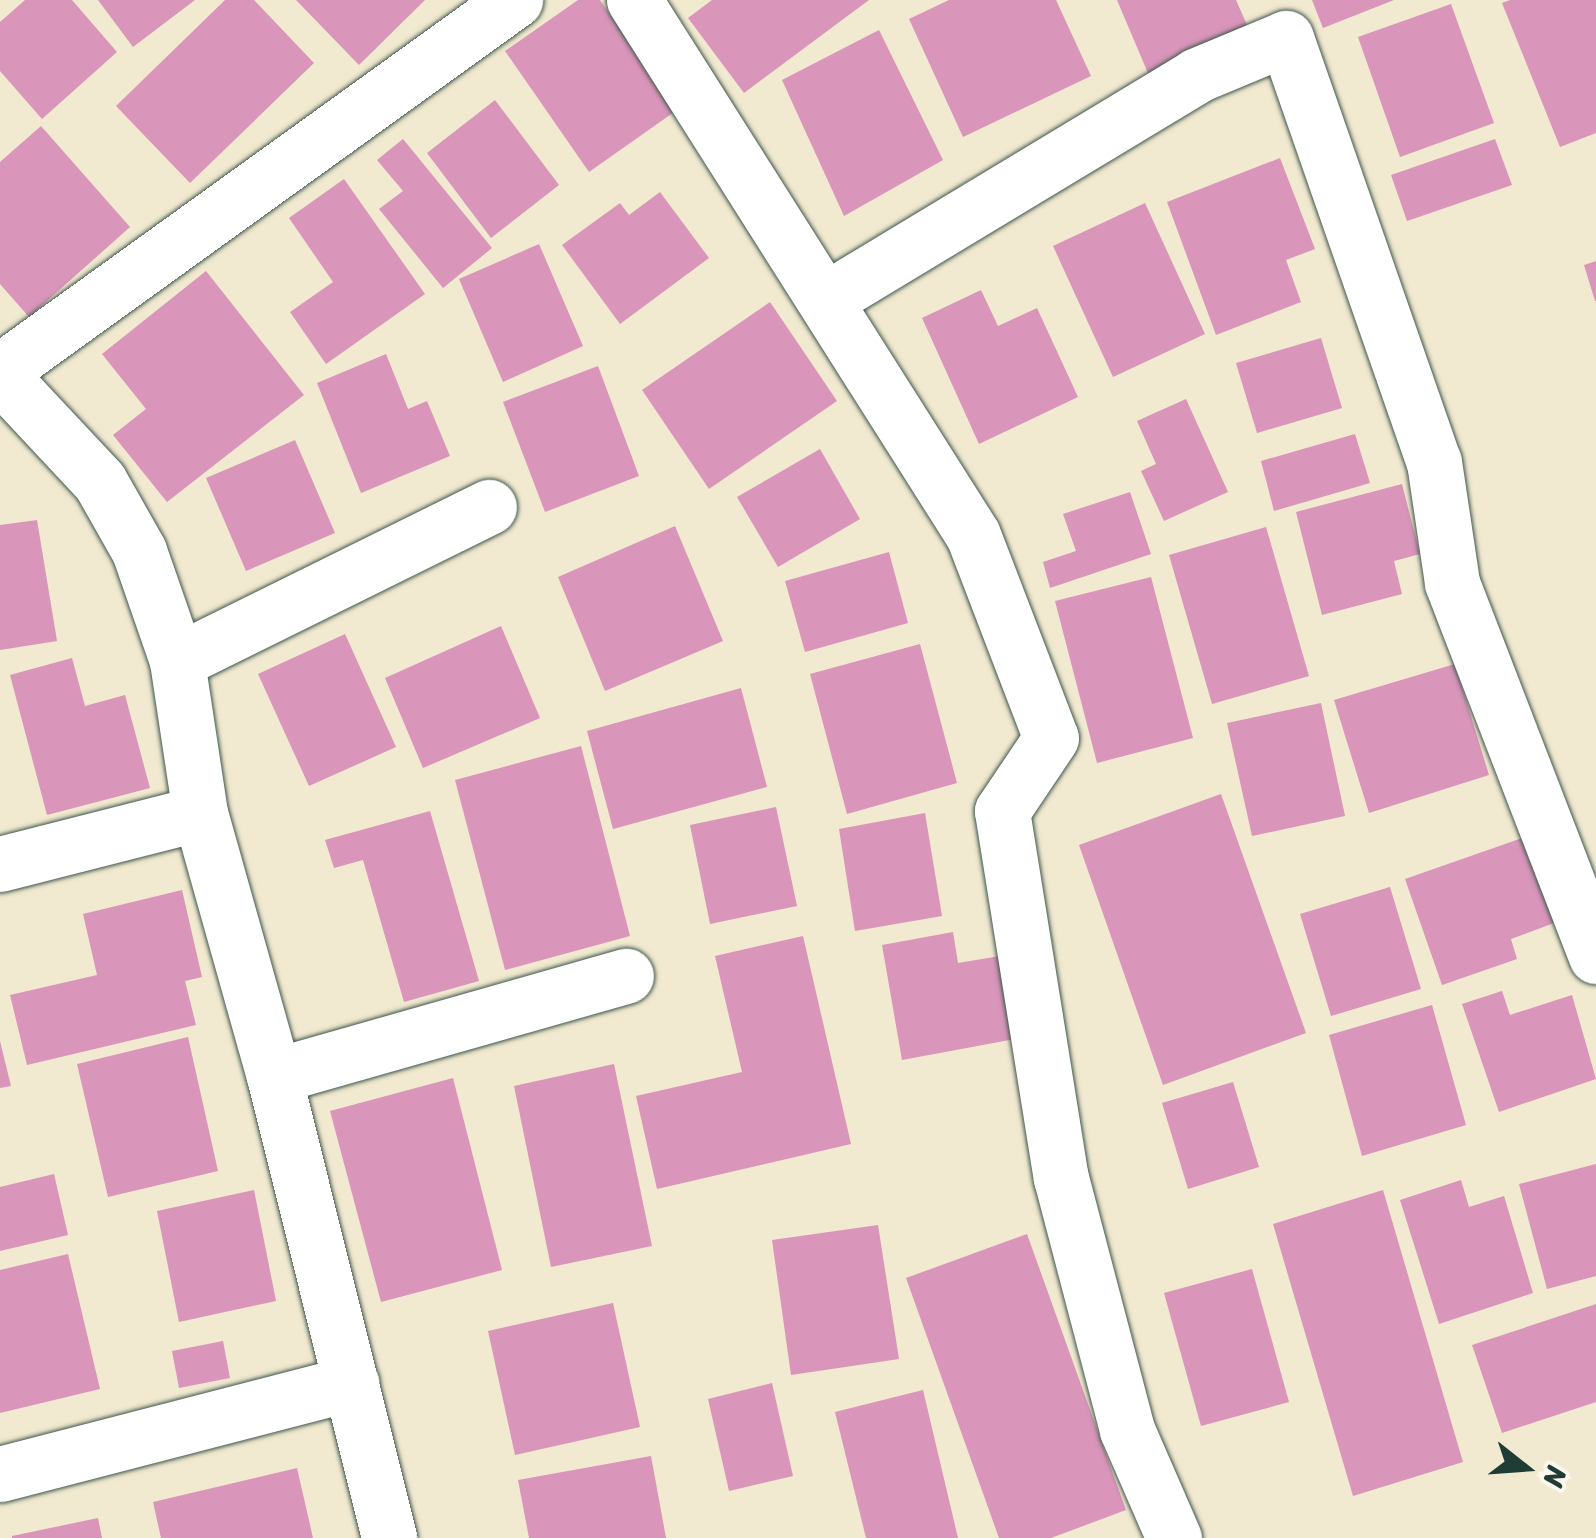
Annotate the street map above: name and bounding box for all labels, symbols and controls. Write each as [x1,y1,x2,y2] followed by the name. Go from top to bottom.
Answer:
[1476,1418,1576,1518] north arrow
[1529,1460,1581,1493] text: N

